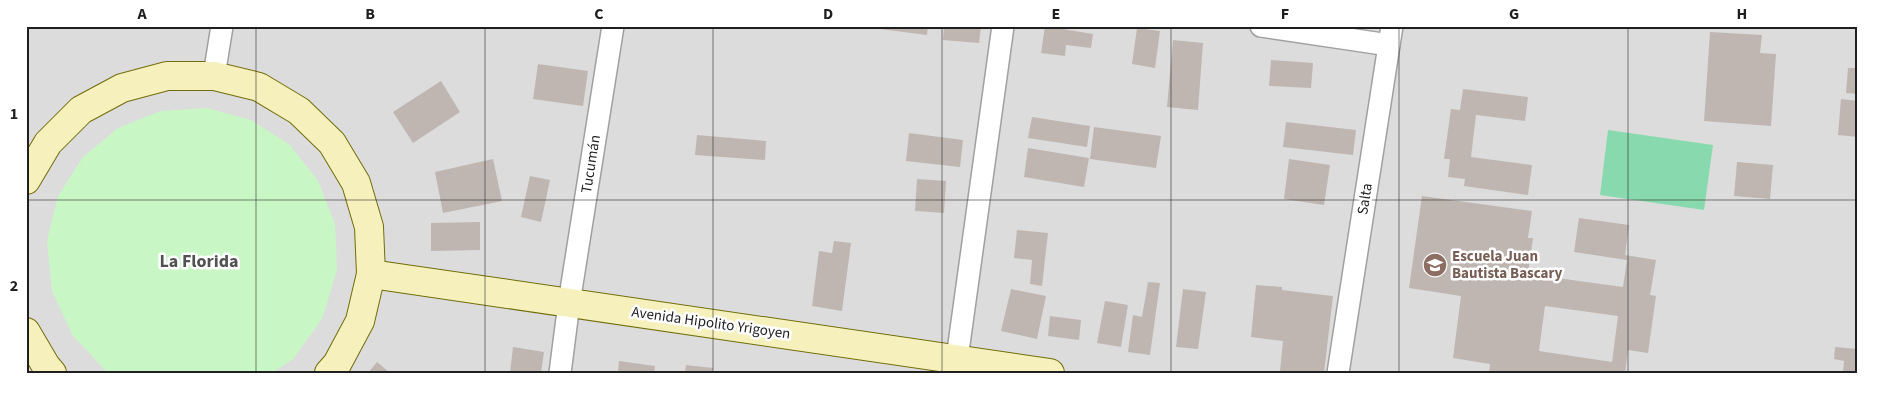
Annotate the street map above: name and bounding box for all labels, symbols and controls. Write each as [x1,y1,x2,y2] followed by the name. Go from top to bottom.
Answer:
[136,3,147,25] text: A
[365,3,375,25] text: B
[594,3,604,25] text: C
[823,3,833,25] text: D
[1052,3,1060,25] text: E
[1281,3,1289,25] text: F
[1509,3,1519,25] text: G
[1737,3,1747,25] text: H
[10,103,18,125] text: 1
[576,133,606,195] street label: Tucumán
[1352,182,1378,216] street label: Salta
[1452,246,1563,284] place label: Escuela Juan Bautista Bascary
[160,249,238,274] district label: La Florida
[1422,252,1448,278] school or university icon: Escuela Juan Bautista Bascary
[10,275,18,297] text: 2
[630,301,792,345] street label: Avenida Hipolito Yrigoyen

